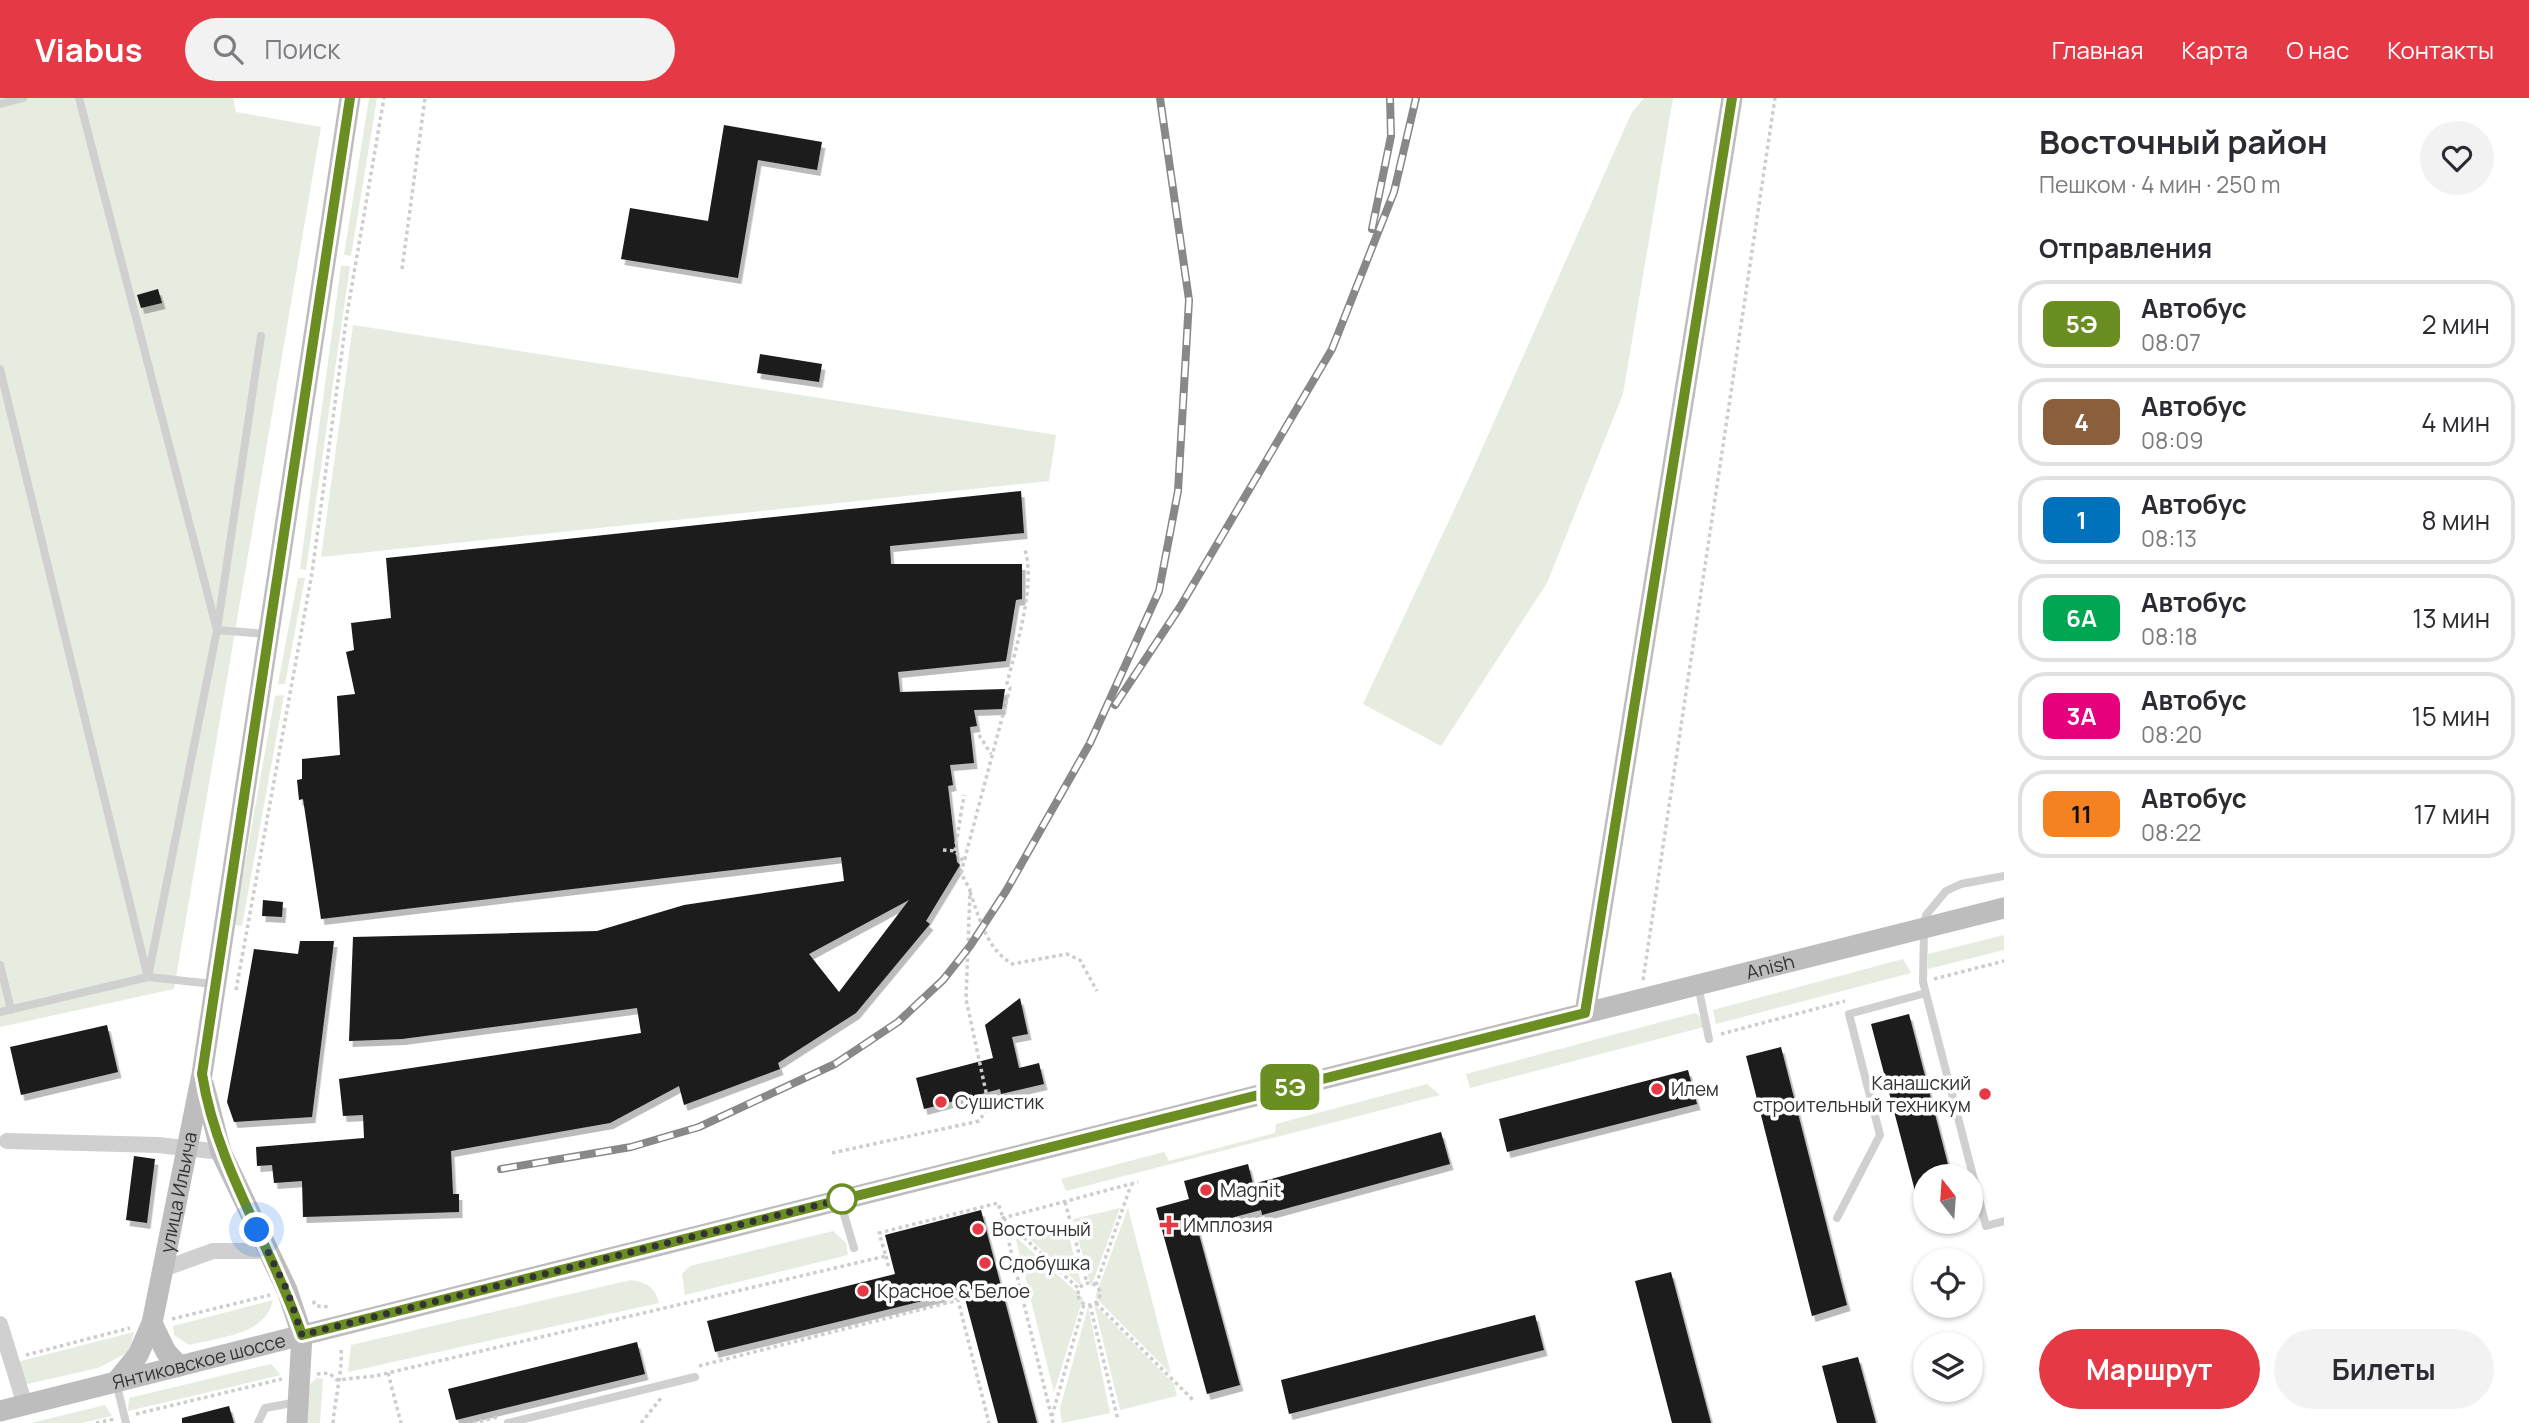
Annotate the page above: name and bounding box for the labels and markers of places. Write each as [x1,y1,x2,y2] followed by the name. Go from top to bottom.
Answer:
[1753,1070,1971,1118] place label: Канашский строительный техникум
[1671,1076,1719,1102] place label: Илем
[1649,1081,1665,1097] marker: Илем
[1977,1086,1993,1102] marker: Канашский строительный техникум
[955,1089,1045,1115] place label: Сушистик
[933,1094,949,1110] marker: Сушистик
[1220,1177,1281,1203] place label: Magnit
[1198,1182,1214,1198] marker: Magnit
[827,1184,857,1214] unlabelled marker
[1183,1212,1273,1238] place label: Имплозия
[992,1216,1091,1242] place label: Восточный
[1161,1217,1177,1233] marker: Имплозия
[970,1221,986,1237] marker: Восточный
[999,1250,1090,1276] place label: Сдобушка
[977,1255,993,1271] marker: Сдобушка
[877,1278,1030,1304] place label: Красное & Белое
[855,1283,871,1299] marker: Красное & Белое

